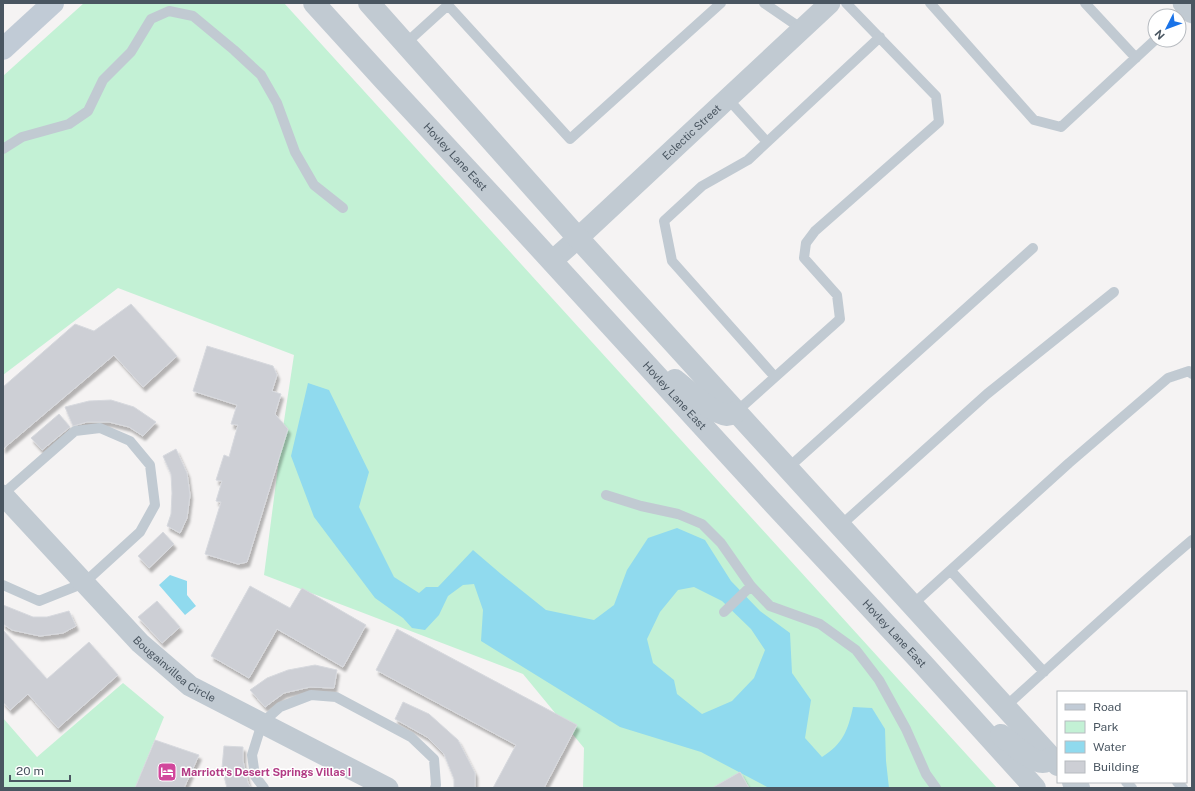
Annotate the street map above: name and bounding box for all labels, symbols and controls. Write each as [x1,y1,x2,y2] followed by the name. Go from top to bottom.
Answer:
[1147,8,1187,48] north arrow
[1152,27,1167,42] text: N
[660,102,723,162] street label: Eclectic Street
[421,121,490,193] street label: Hovley Lane East
[641,359,709,432] street label: Hovley Lane East
[860,597,929,670] street label: Hovley Lane East
[131,634,218,704] street label: Bougainvillea Circle
[1057,691,1187,783] legend
[1093,700,1121,714] text: Road
[1093,720,1119,734] text: Park
[1093,740,1127,754] text: Water
[10,757,70,783] scale bar
[1093,760,1139,774] text: Building
[156,761,178,783] hotel icon: Marriott's Desert Springs Villas I
[16,764,44,778] text: 20 m
[181,766,351,778] place label: Marriott's Desert Springs Villas I

